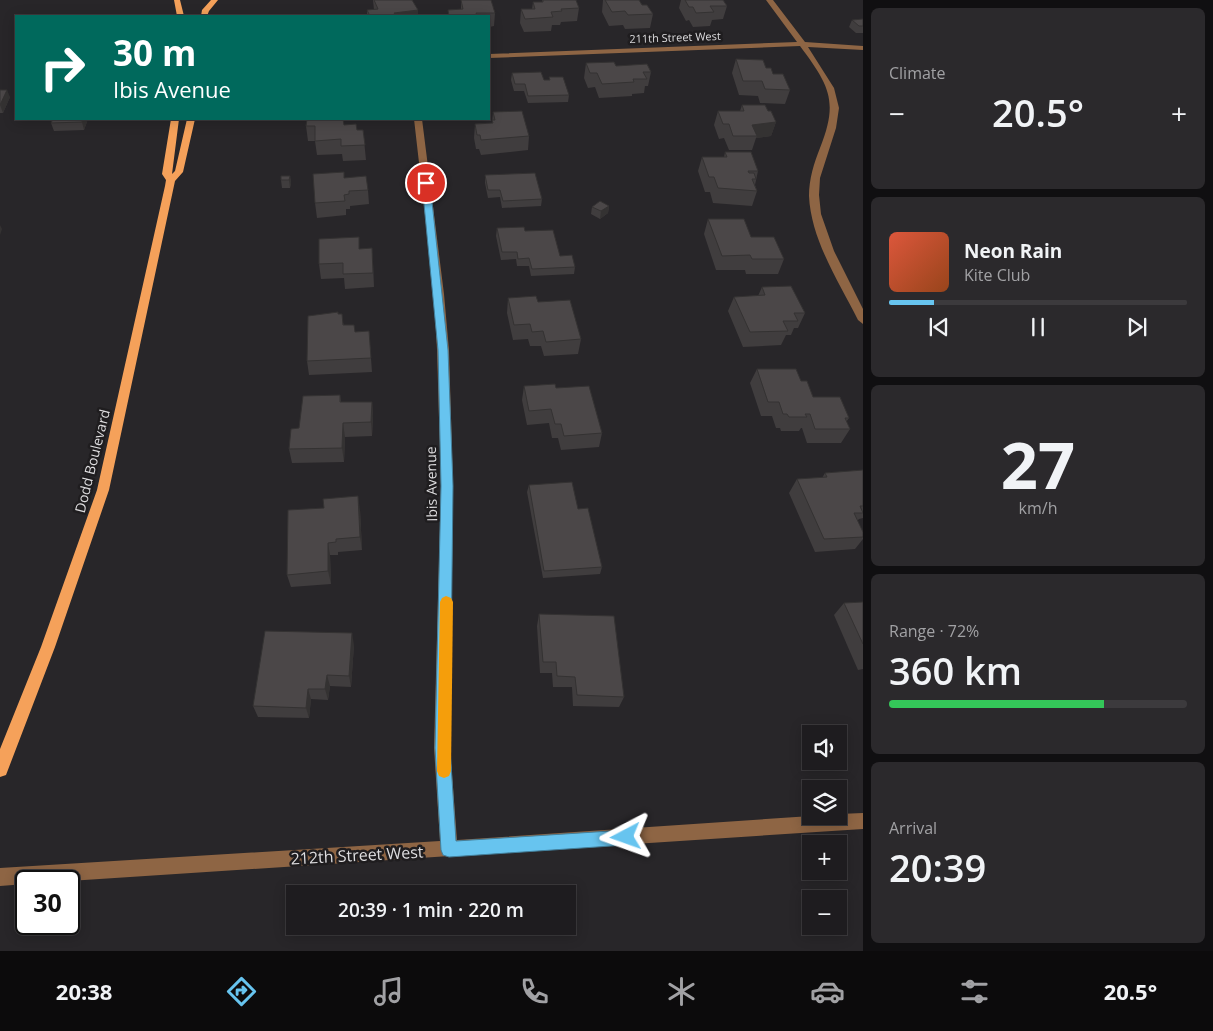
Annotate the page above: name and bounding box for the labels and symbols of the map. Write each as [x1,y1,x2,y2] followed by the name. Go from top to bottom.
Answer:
[629,28,721,46] street label: 211th Street West
[405,162,447,204] pin
[70,407,114,515] street label: Dodd Boulevard
[421,446,441,522] street label: Ibis Avenue
[599,810,651,862] position arrow
[290,841,424,869] street label: 212th Street West
[15,870,80,935] speed limit sign: 30

